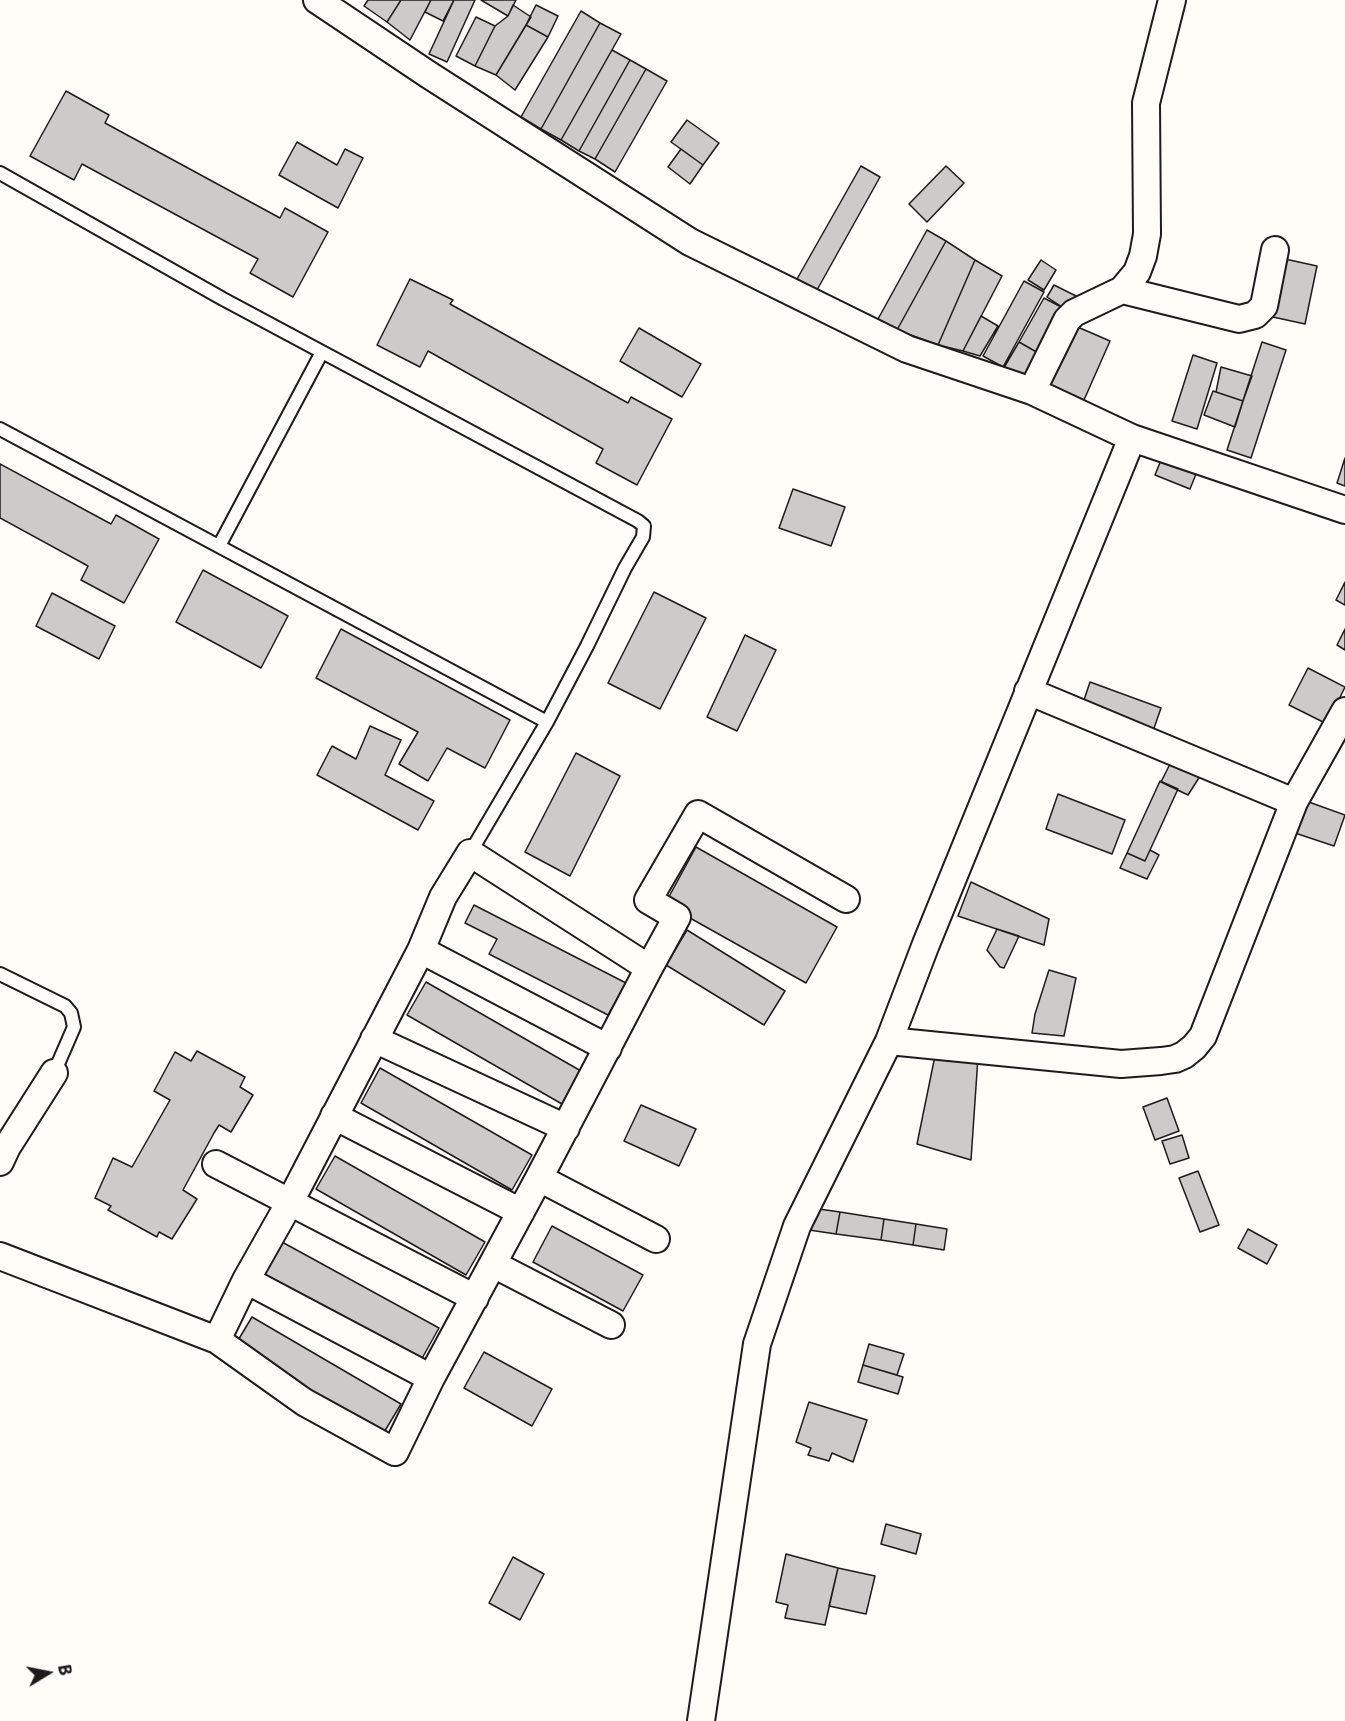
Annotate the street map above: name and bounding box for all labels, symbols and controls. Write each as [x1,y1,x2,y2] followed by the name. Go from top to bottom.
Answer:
[18,1643,78,1703] north arrow
[53,1662,78,1677] text: B

